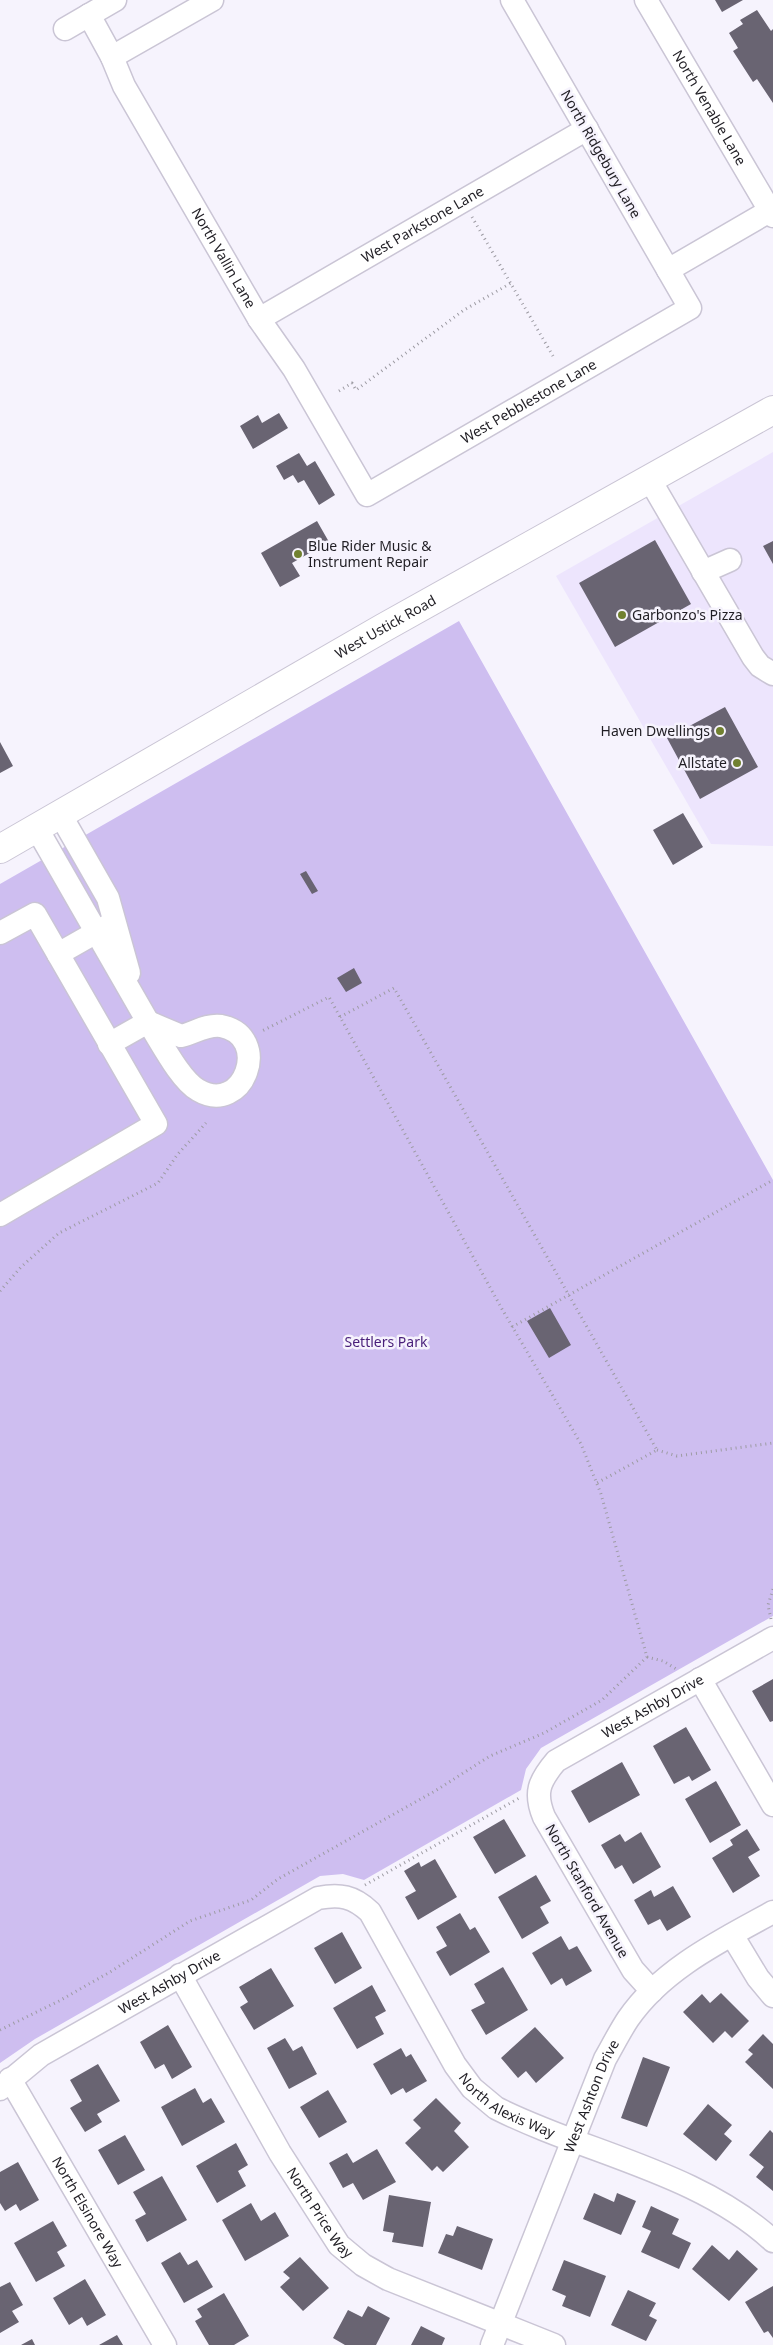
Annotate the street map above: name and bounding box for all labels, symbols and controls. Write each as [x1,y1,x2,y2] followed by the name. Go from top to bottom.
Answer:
[669,46,751,169] street label: North Venable Lane
[557,86,646,221] street label: North Ridgebury Lane
[358,181,487,267] street label: West Parkstone Lane
[187,204,261,312] street label: North Vallin Lane
[457,354,600,448] street label: West Pebblestone Lane
[308,536,432,571] place label: Blue Rider Music & Instrument Repair
[292,548,304,560] marker: Blue Rider Music & Instrument Repair
[331,590,439,663] street label: West Ustick Road
[632,605,743,624] place label: Garbonzo's Pizza
[616,609,628,621] marker: Garbonzo's Pizza
[601,721,710,740] place label: Haven Dwellings
[714,725,726,737] marker: Haven Dwellings
[678,753,727,772] place label: Allstate
[731,757,743,769] marker: Allstate
[345,1332,428,1351] park label: Settlers Park
[598,1669,707,1742] street label: West Ashby Drive
[541,1820,634,1961] street label: North Stanford Avenue
[115,1945,224,2018] street label: West Ashby Drive
[559,2036,623,2155] street label: West Ashton Drive
[455,2069,559,2142] street label: North Alexis Way
[48,2153,128,2272] street label: North Elsinore Way
[283,2163,358,2262] street label: North Price Way

